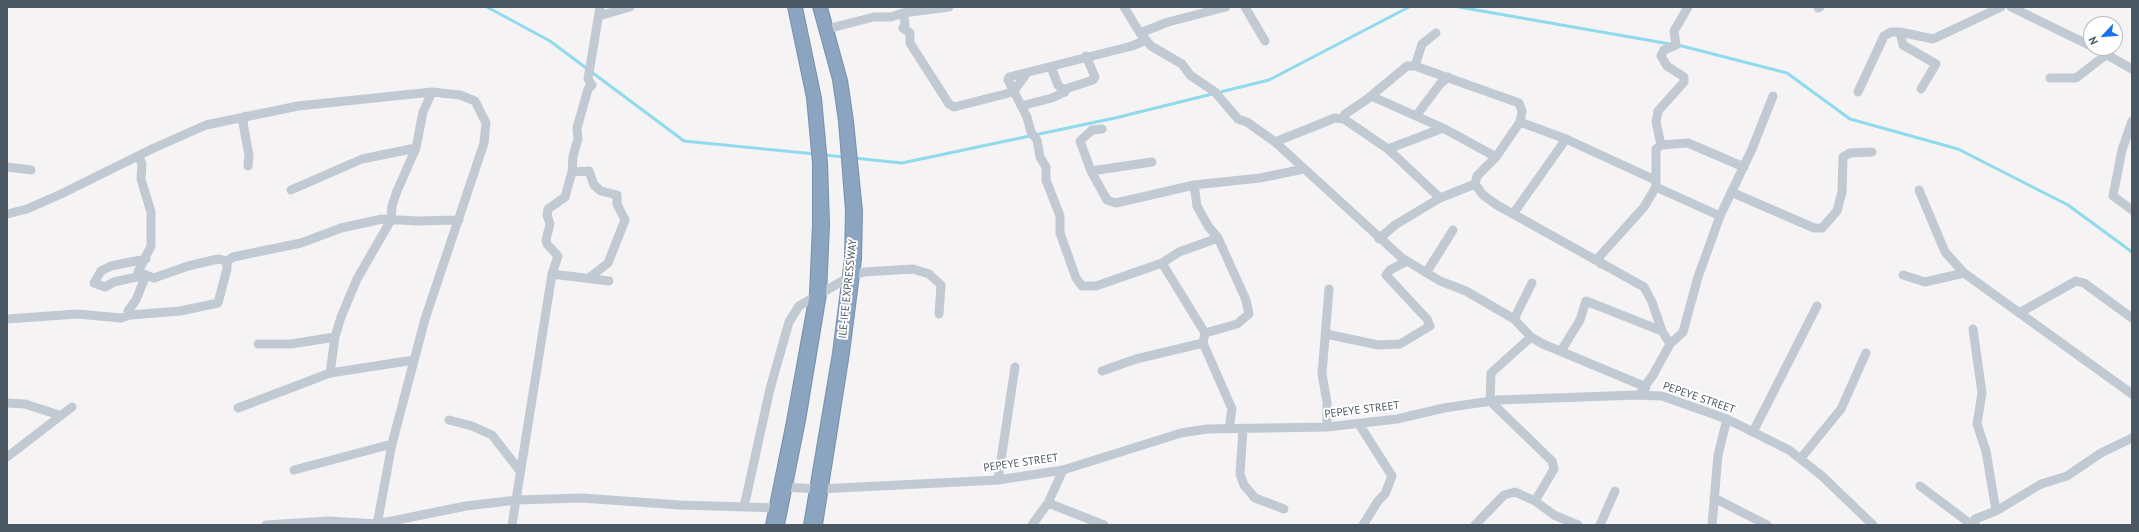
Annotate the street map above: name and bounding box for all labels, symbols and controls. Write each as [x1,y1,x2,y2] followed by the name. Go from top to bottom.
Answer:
[2083,16,2123,56] north arrow
[2085,35,2101,47] text: N
[836,239,860,339] street label: ILE-IFE EXPRESSWAY
[1661,379,1737,417] street label: PEPEYE STREET
[1324,399,1400,421] street label: PEPEYE STREET
[983,451,1059,475] street label: PEPEYE STREET

